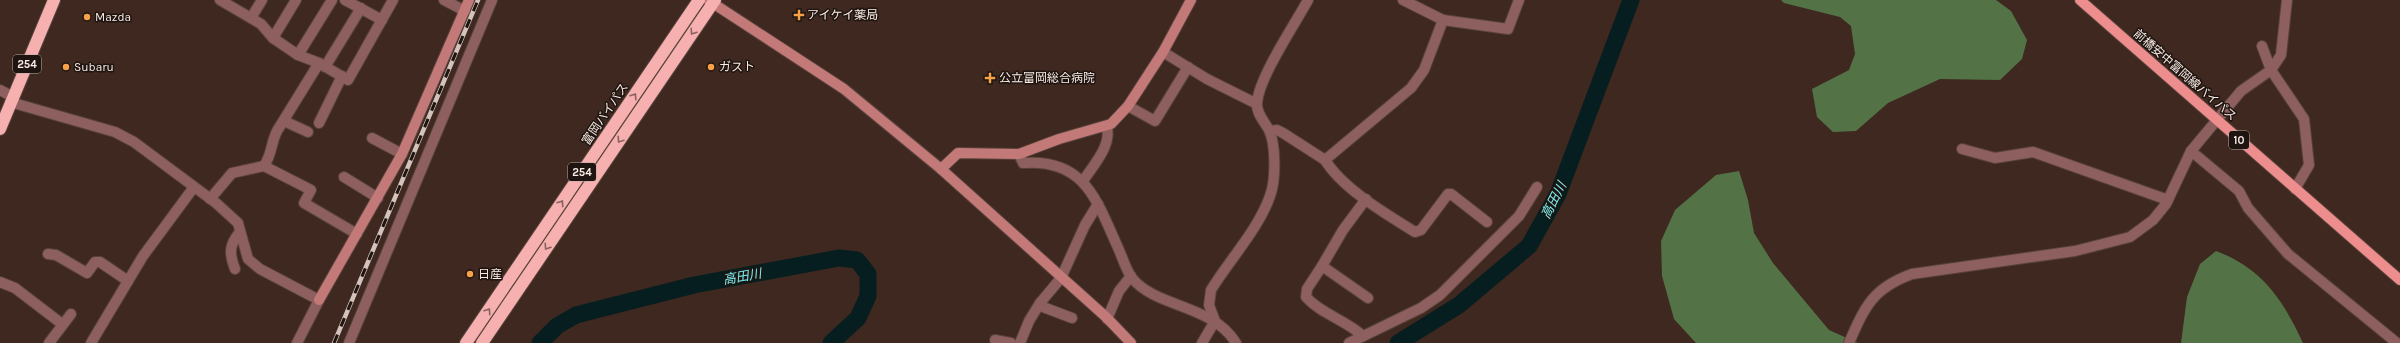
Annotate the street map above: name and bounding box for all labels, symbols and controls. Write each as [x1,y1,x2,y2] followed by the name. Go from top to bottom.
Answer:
[807,8,878,22] place label: アイケイ薬局
[95,10,131,24] place label: Mazda
[794,10,804,20] marker: アイケイ薬局
[82,12,92,22] marker: Mazda
[2131,26,2239,124] street label: 前橋安中富岡線バイパス
[690,28,698,35] one-way arrow
[13,55,41,73] road number: 254
[74,60,114,74] place label: Subaru
[719,60,755,74] place label: ガスト
[61,62,71,72] marker: Subaru
[706,62,716,72] marker: ガスト
[999,71,1095,85] place label: 公立富岡総合病院
[984,72,996,84] marker: 公立富岡総合病院
[579,80,631,148] street label: 富岡バイパス
[629,93,637,100] one-way arrow
[2229,131,2249,149] road number: 10
[617,136,625,143] one-way arrow
[568,163,596,181] road number: 254
[1538,178,1570,221] water label: 高田川
[556,200,564,207] one-way arrow
[545,243,552,250] one-way arrow
[722,265,765,287] water label: 高田川
[478,267,502,281] place label: 日産
[465,269,475,279] marker: 日産
[483,308,491,315] one-way arrow

